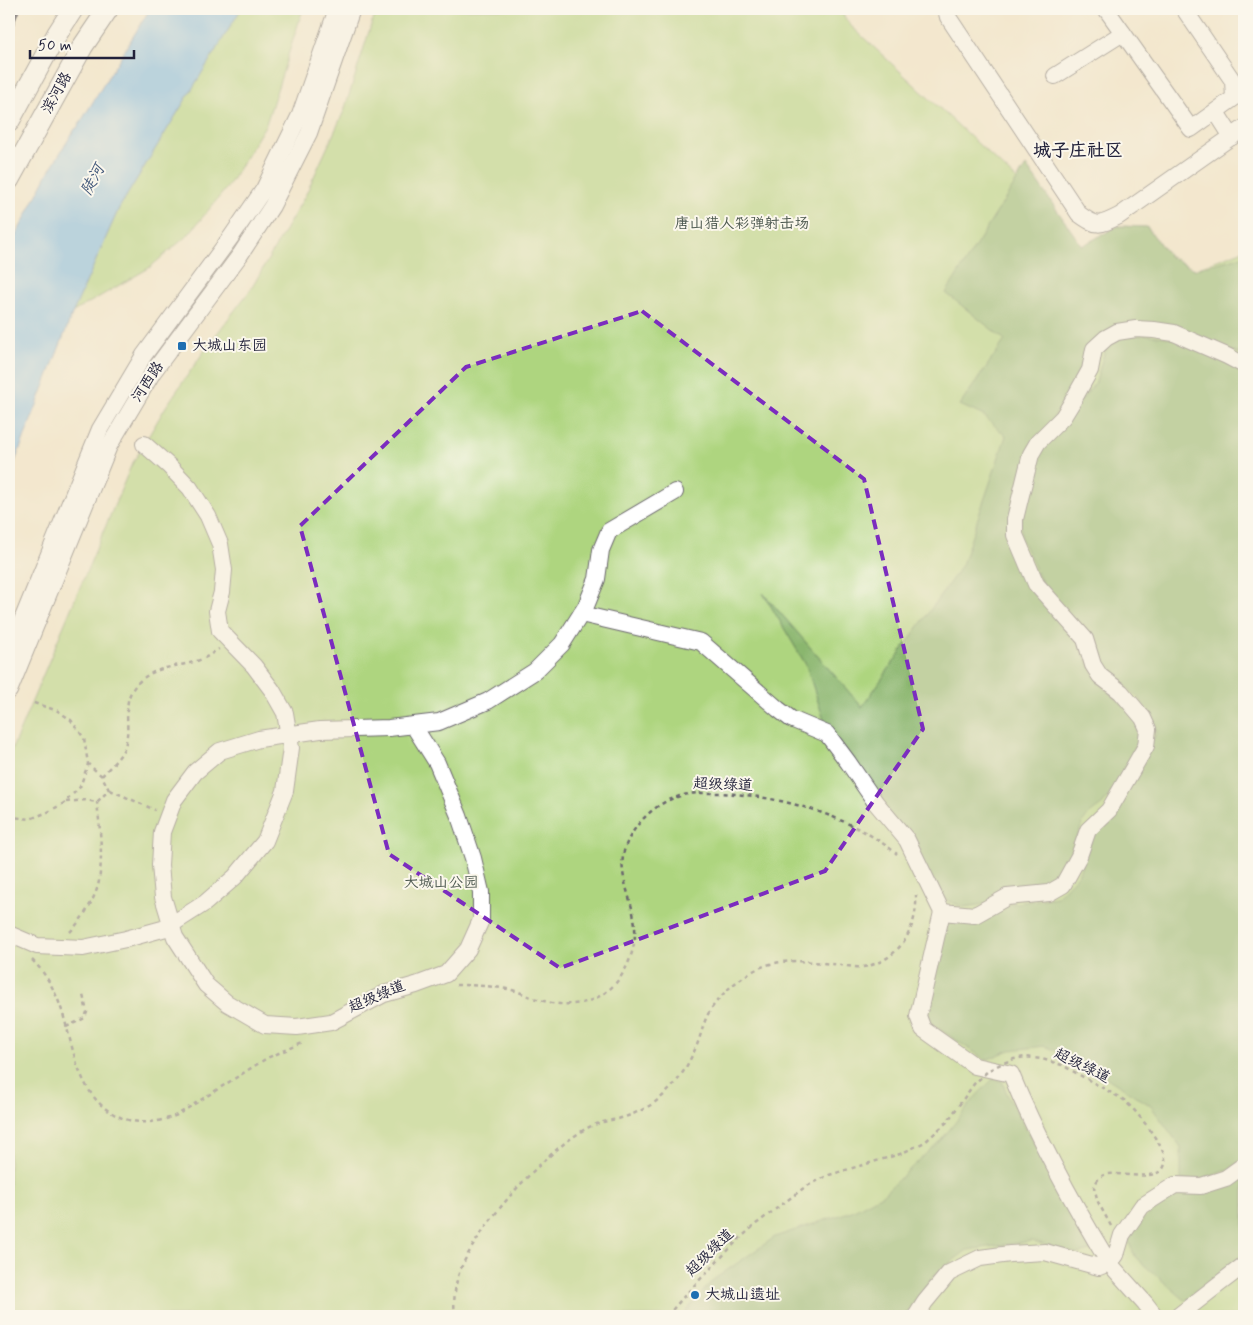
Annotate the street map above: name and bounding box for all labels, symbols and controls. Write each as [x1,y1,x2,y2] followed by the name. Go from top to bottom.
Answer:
[30,28,134,60] scale bar
[38,36,72,56] text: 50 m
[37,68,77,118] street label: 滨河路
[1033,139,1123,163] district label: 城子庄社区
[76,158,111,199] water label: 陡河
[674,214,810,234] park label: 唐山猎人彩弹射击场
[192,336,267,356] place label: 大城山东园
[176,340,188,352] marker: 大城山东园
[127,358,169,406] street label: 河西路
[693,774,753,796] street label: 超级绿道
[403,873,479,893] park label: 大城山公园
[345,976,409,1018] street label: 超级绿道
[1051,1044,1113,1088] street label: 超级绿道
[682,1225,738,1281] street label: 超级绿道
[705,1285,780,1305] place label: 大城山遗址
[689,1289,701,1301] marker: 大城山遗址

